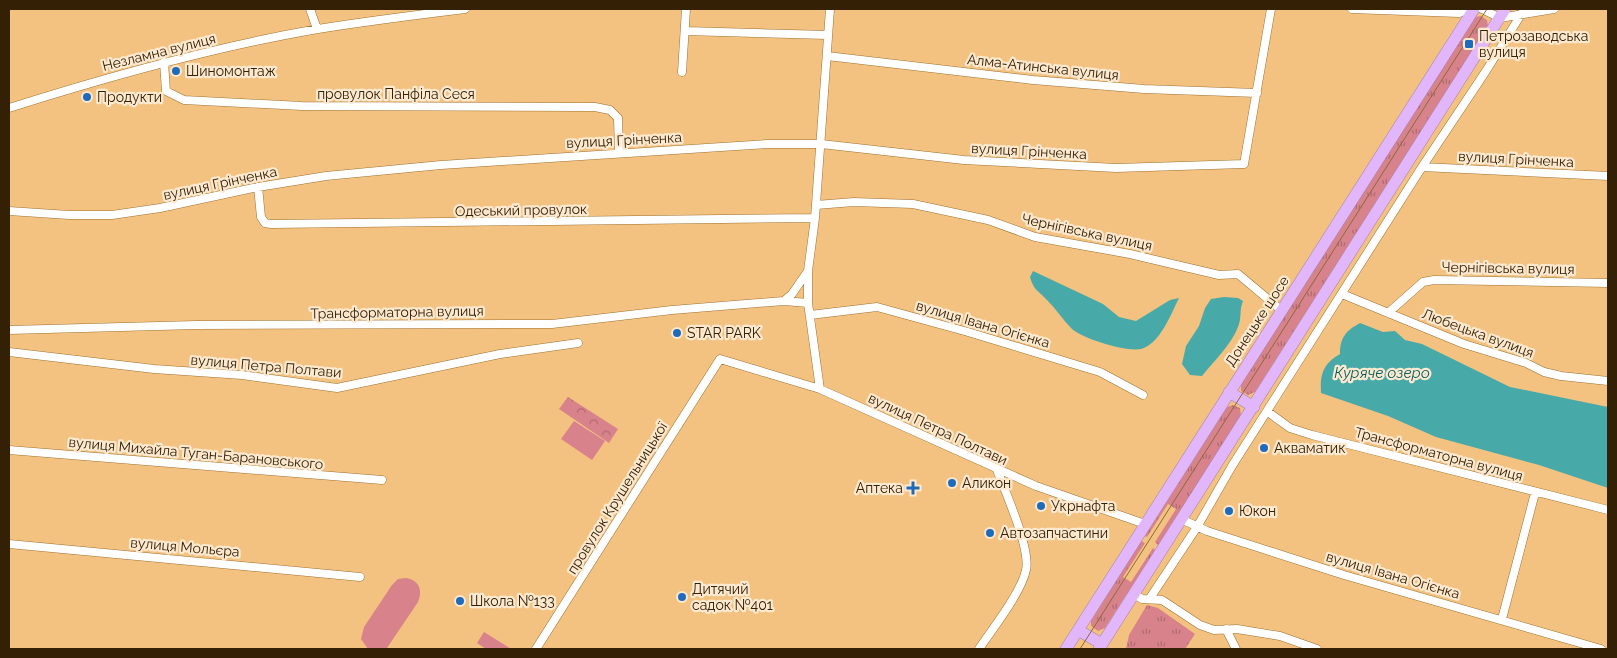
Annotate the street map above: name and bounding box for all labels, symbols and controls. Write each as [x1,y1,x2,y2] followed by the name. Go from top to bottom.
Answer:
[1479,28,1588,60] place label: Петрозаводська вулиця
[101,30,217,74] street label: Незламна вулиця
[1463,38,1475,50] marker: Петрозаводська вулиця
[966,51,1120,83] street label: Алма-Атинська вулиця
[186,63,276,79] place label: Шиномонтаж
[170,65,182,77] marker: Шиномонтаж
[317,86,475,102] street label: провулок Панфіла Сеся
[97,89,162,105] place label: Продукти
[81,91,93,103] marker: Продукти
[566,129,682,151] street label: вулиця Грінченка
[971,140,1087,162] street label: вулиця Грінченка
[1458,148,1574,170] street label: вулиця Грінченка
[162,163,278,203] street label: вулиця Грінченка
[455,201,587,219] street label: Одеський провулок
[1020,210,1154,254] street label: Чернігівська вулиця
[1441,259,1575,277] street label: Чернігівська вулиця
[1222,273,1292,369] street label: Донецьке шосе
[914,297,1052,351] street label: вулиця Івана Огієнка
[310,302,484,322] street label: Трансформаторна вулиця
[1420,305,1536,361] street label: Любецька вулиця
[687,325,761,341] place label: STAR PARK
[671,327,683,339] marker: STAR PARK
[190,351,342,381] street label: вулиця Петра Полтави
[1334,364,1430,382] water label: Куряче озеро
[866,390,1010,468] street label: вулиця Петра Полтави
[564,419,670,577] street label: провулок Крушельницької
[1353,424,1525,484] street label: Трансформаторна вулиця
[68,434,324,472] street label: вулиця Михайла Туган-Барановського
[1274,440,1345,456] place label: Акваматик
[1258,442,1270,454] marker: Акваматик
[962,475,1011,491] place label: Аликон
[946,477,958,489] marker: Аликон
[856,480,903,496] place label: Аптека
[907,482,919,494] marker: Аптека
[1051,498,1115,514] place label: Укрнафта
[1035,500,1047,512] marker: Укрнафта
[1239,503,1276,519] place label: Юкон
[1223,505,1235,517] marker: Юкон
[1000,525,1108,541] place label: Автозапчастини
[984,527,996,539] marker: Автозапчастини
[130,534,240,560] street label: вулиця Мольєра
[1324,548,1462,602] street label: вулиця Івана Огієнка
[692,581,773,613] place label: Дитячий садок №401
[676,591,688,603] marker: Дитячий садок №401
[470,593,555,609] place label: Школа №133
[454,595,466,607] marker: Школа №133

